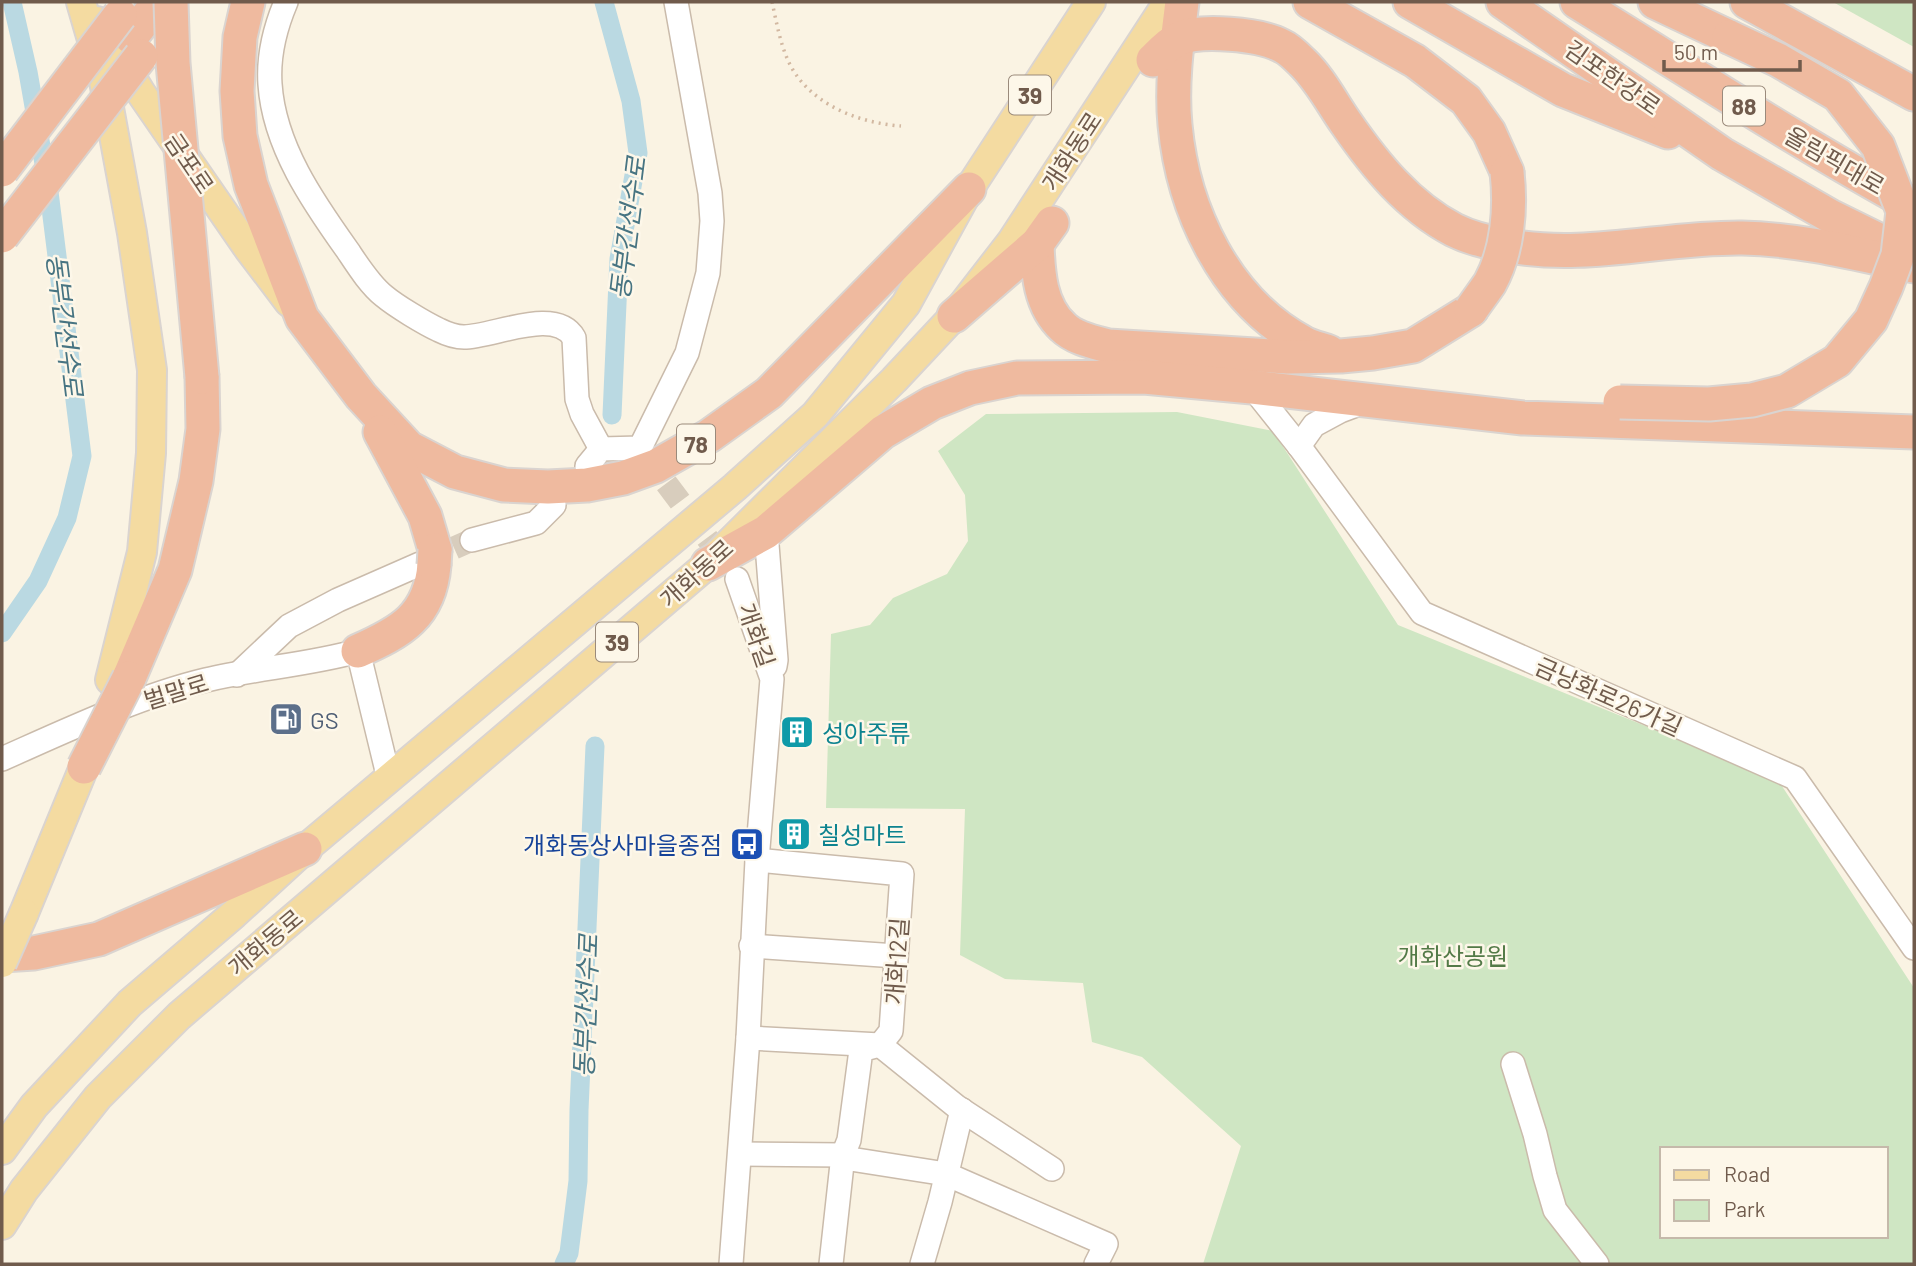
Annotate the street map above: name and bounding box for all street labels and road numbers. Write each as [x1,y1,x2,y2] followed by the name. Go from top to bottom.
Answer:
[1559,33,1667,121] street label: 김포한강로
[1009,76,1051,114] road number: 39
[1723,86,1765,125] road number: 88
[1035,106,1107,196] street label: 개화동로
[1780,120,1890,200] street label: 올림픽대로
[159,127,221,199] street label: 금포로
[677,424,715,464] road number: 78
[653,533,739,613] street label: 개화동로
[733,599,781,671] street label: 개화길
[596,622,638,662] road number: 39
[1531,651,1687,741] street label: 금낭화로26가길
[140,667,212,715] street label: 벌말로
[222,903,308,981] street label: 개화동로
[878,916,914,1006] street label: 개화12길

